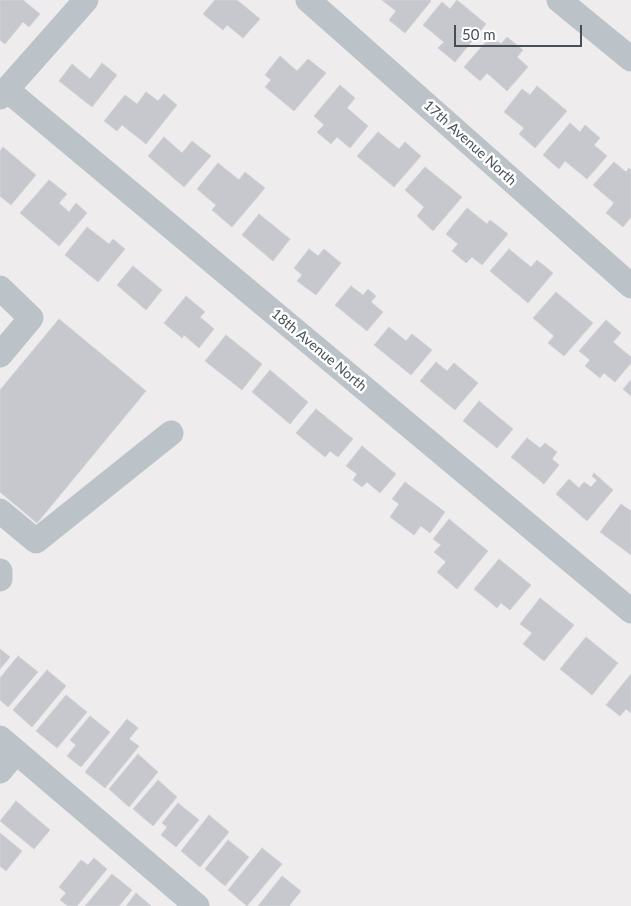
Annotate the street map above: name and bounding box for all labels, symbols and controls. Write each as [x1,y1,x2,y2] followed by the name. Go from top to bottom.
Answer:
[456,15,584,47] scale bar
[462,25,496,43] text: 50 m
[420,97,520,189] street label: 17th Avenue North
[268,305,370,395] street label: 18th Avenue North

